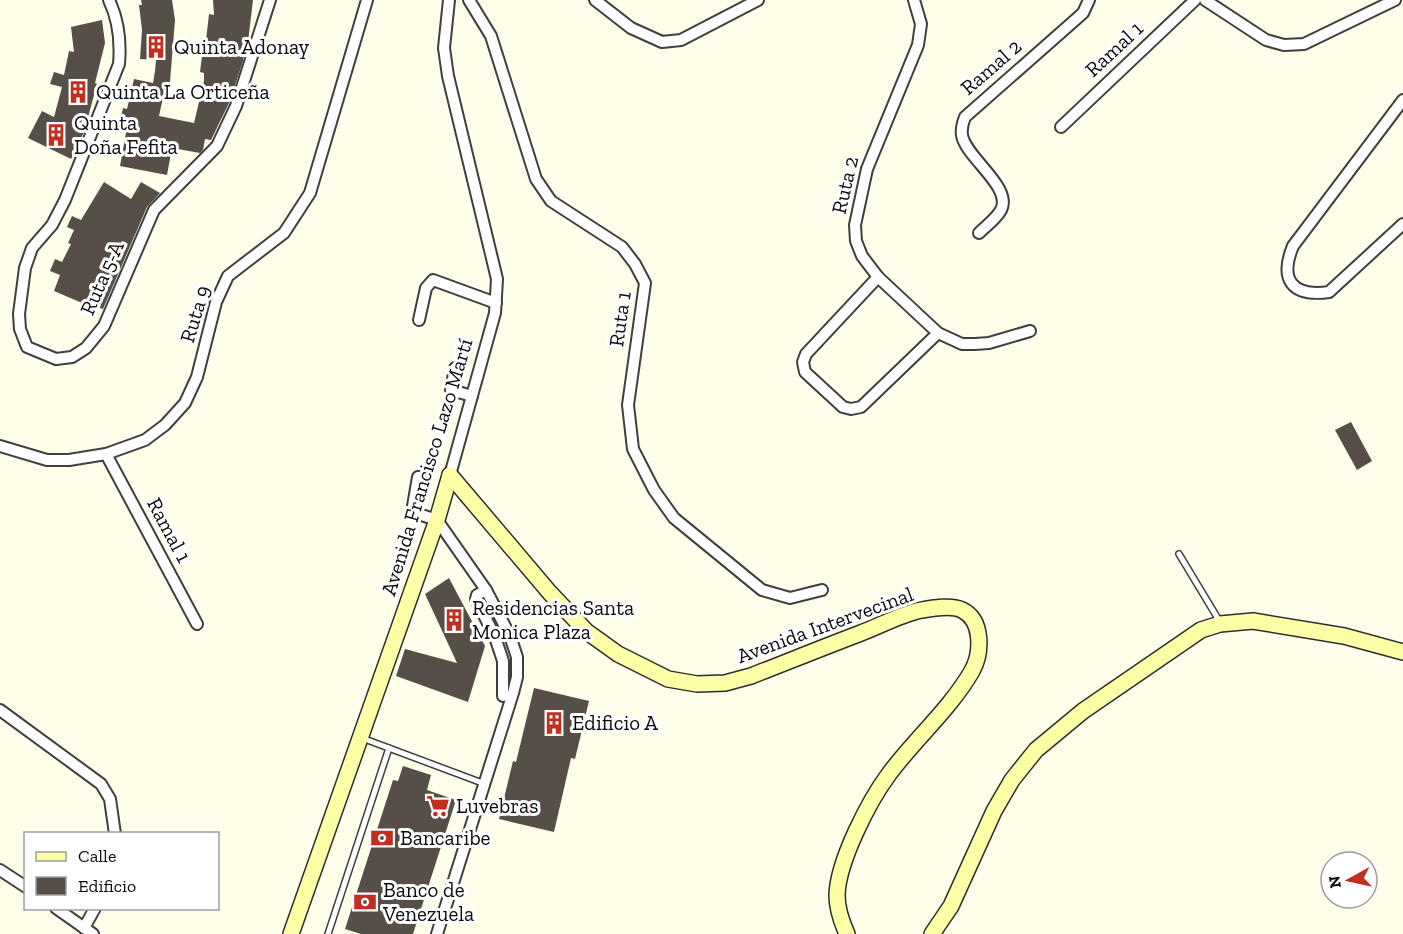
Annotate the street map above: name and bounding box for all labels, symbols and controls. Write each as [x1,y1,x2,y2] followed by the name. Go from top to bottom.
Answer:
[1080,16,1148,82] street label: Ramal 1
[955,33,1026,100] street label: Ramal 2
[143,34,169,60] building icon: Quinta Adonay
[174,34,310,59] place label: Quinta Adonay
[65,79,91,105] building icon: Quinta La Orticeña
[96,79,270,104] place label: Quinta La Orticeña
[74,110,178,159] place label: Quinta Doña Fefita
[43,122,69,148] building icon: Quinta Doña Fefita
[826,154,863,216] street label: Ruta 2
[74,237,129,319] street label: Ruta 5-A
[174,282,215,346] street label: Ruta 9
[603,290,636,348] street label: Ruta 1
[375,335,478,599] street label: Avenida Francisco Lazo Martí
[142,493,197,566] street label: Ramal 1
[733,581,917,668] street label: Avenida Intervecinal
[472,595,634,644] place label: Residencias Santa Monica Plaza
[441,607,467,633] building icon: Residencias Santa Monica Plaza
[541,710,567,736] building icon: Edificio A
[572,710,658,735] place label: Edificio A
[425,793,451,819] supermarket icon: Luvebras
[456,793,538,818] place label: Luvebras
[369,825,395,851] bank icon: Bancaribe
[400,825,491,850] place label: Bancaribe
[24,832,219,910] legend
[78,845,116,867] text: Calle
[1319,850,1379,910] north arrow
[78,875,136,897] text: Edificio
[1324,875,1345,889] text: N
[382,877,474,926] place label: Banco de Venezuela
[352,889,378,915] bank icon: Banco de Venezuela

